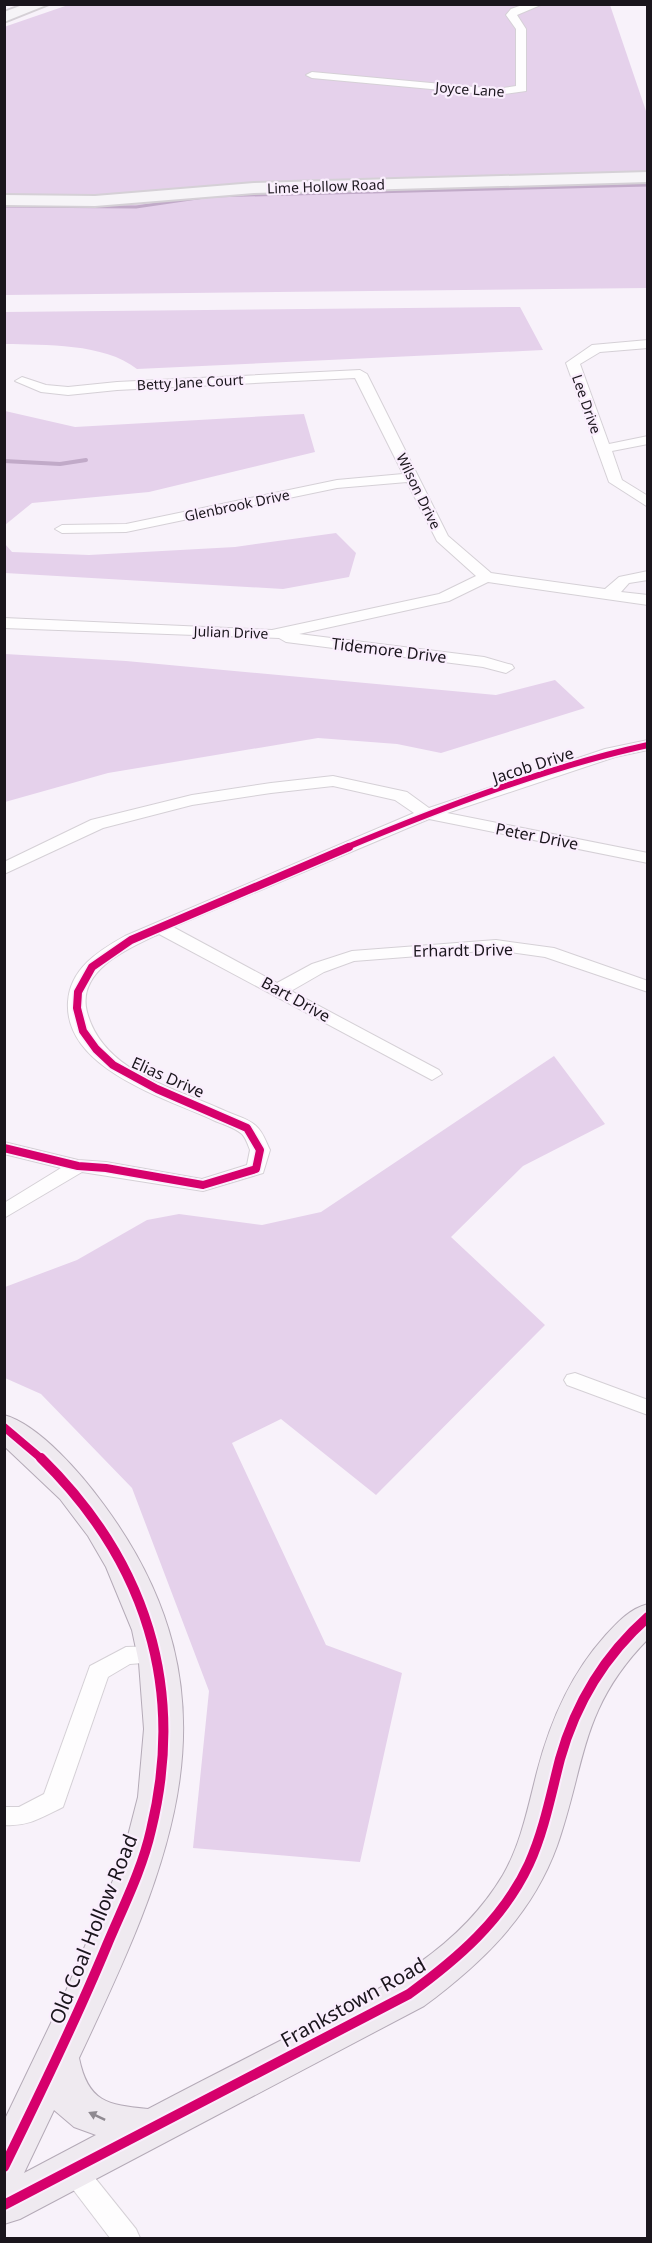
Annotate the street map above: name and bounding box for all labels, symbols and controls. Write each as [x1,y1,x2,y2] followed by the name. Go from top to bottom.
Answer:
[433,77,505,101] street label: Joyce Lane
[267,174,385,198] street label: Lime Hollow Road
[136,370,244,394] street label: Betty Jane Court
[568,372,606,436] street label: Lee Drive
[392,450,446,532] street label: Wilson Drive
[183,485,291,525] street label: Glenbrook Drive
[191,621,269,643] street label: Julian Drive
[330,632,448,668] street label: Tidemore Drive
[488,742,576,789] street label: Jacob Drive
[494,817,580,855] street label: Peter Drive
[413,938,513,962] street label: Erhardt Drive
[258,971,334,1027] street label: Bart Drive
[128,1051,208,1103] street label: Elias Drive
[43,1830,143,2028] street label: Old Coal Hollow Road
[275,1951,431,2053] street label: Frankstown Road
[88,2112,105,2121] one-way arrow

